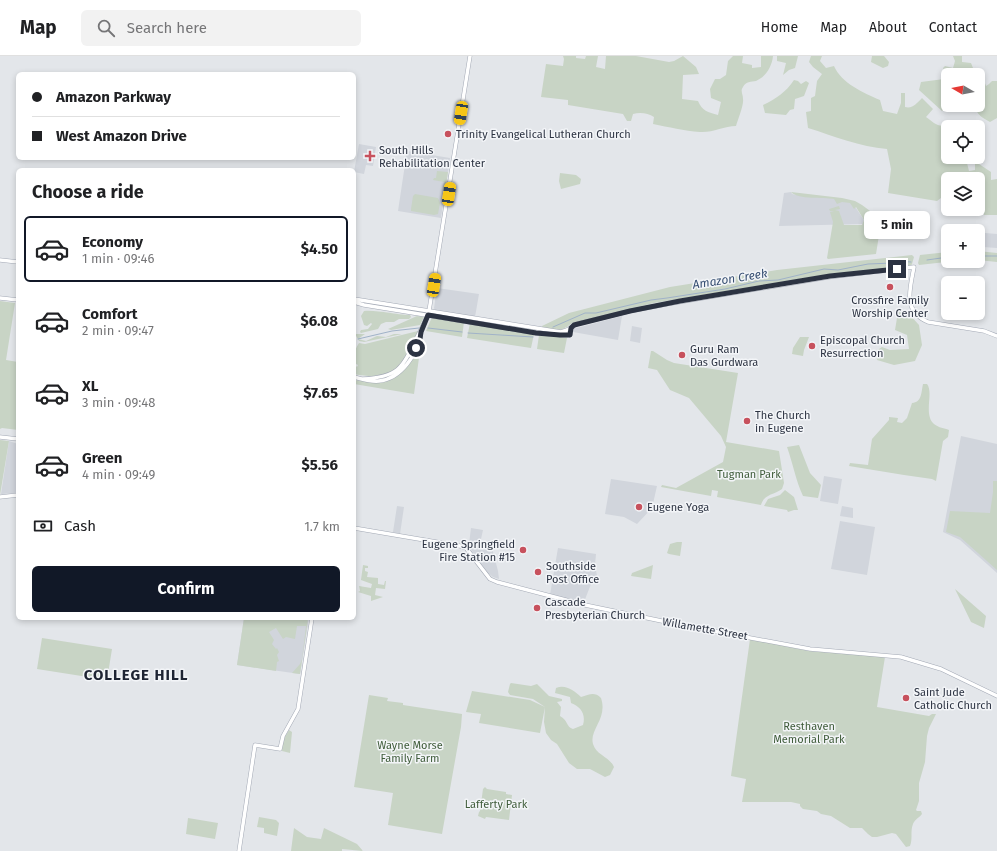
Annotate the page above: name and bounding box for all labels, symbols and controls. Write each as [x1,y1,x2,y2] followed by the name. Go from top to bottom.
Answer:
[81,10,361,46] search box
[20,16,57,39] text: Map
[95,17,117,39] icon: search
[127,19,207,37] text: Search here
[761,19,798,36] text: Home
[820,19,847,36] text: Map
[869,19,907,36] text: About
[929,19,977,36] text: Contact
[941,68,985,112] north arrow
[941,68,985,320] map controls
[56,88,171,106] text: Amazon Parkway
[453,100,469,126] car
[941,120,985,164] button: locate
[56,127,187,145] text: West Amazon Drive
[456,128,631,141] place label: Trinity Evangelical Lutheran Church
[443,129,453,139] marker: Trinity Evangelical Lutheran Church
[379,144,486,170] place label: South Hills Rehabilitation Center
[364,150,376,162] marker: South Hills Rehabilitation Center
[941,172,985,216] button: layers
[32,181,144,203] text: Choose a ride
[441,181,457,207] car
[864,211,930,239] callout: 5 min
[881,217,913,232] text: 5 min
[941,224,985,268] button: +
[34,231,70,267] icon: car
[82,233,143,251] text: Economy
[301,240,338,258] text: $4.50
[82,251,154,266] text: 1 min · 09:46
[888,260,906,278] route end
[691,266,769,292] water label: Amazon Creek
[426,272,442,298] car
[941,276,985,320] button: −
[885,282,895,292] marker: Crossfire Family Worship Center
[851,294,929,320] place label: Crossfire Family Worship Center
[34,303,70,339] icon: car
[82,305,138,323] text: Comfort
[300,312,338,330] text: $6.08
[82,323,154,338] text: 2 min · 09:47
[820,334,905,360] place label: Episcopal Church Resurrection
[407,339,425,357] route start
[807,341,817,351] marker: Episcopal Church Resurrection
[690,343,758,369] place label: Guru Ram Das Gurdwara
[677,350,687,360] marker: Guru Ram Das Gurdwara
[34,375,70,411] icon: car
[82,377,98,395] text: XL
[303,384,338,402] text: $7.65
[82,395,155,410] text: 3 min · 09:48
[755,409,811,435] place label: The Church in Eugene
[742,416,752,426] marker: The Church in Eugene
[34,447,70,483] icon: car
[82,449,122,467] text: Green
[301,456,338,474] text: $5.56
[82,467,155,482] text: 4 min · 09:49
[717,468,781,481] park label: Tugman Park
[647,501,709,514] place label: Eugene Yoga
[634,502,644,512] marker: Eugene Yoga
[32,515,54,537] icon: cash
[64,517,96,535] text: Cash
[304,519,340,534] text: 1.7 km
[422,538,515,564] place label: Eugene Springfield Fire Station #15
[518,545,528,555] marker: Eugene Springfield Fire Station #15
[546,560,599,586] place label: Southside Post Office
[32,566,340,612] button: Confirm
[533,567,543,577] marker: Southside Post Office
[545,596,645,622] place label: Cascade Presbyterian Church
[532,603,542,613] marker: Cascade Presbyterian Church
[661,615,749,643] street label: Willamette Street
[84,666,188,684] district label: COLLEGE HILL
[914,686,992,712] place label: Saint Jude Catholic Church
[901,693,911,703] marker: Saint Jude Catholic Church
[773,720,845,746] park label: Resthaven Memorial Park
[377,739,443,765] park label: Wayne Morse Family Farm
[465,798,528,811] park label: Lafferty Park

